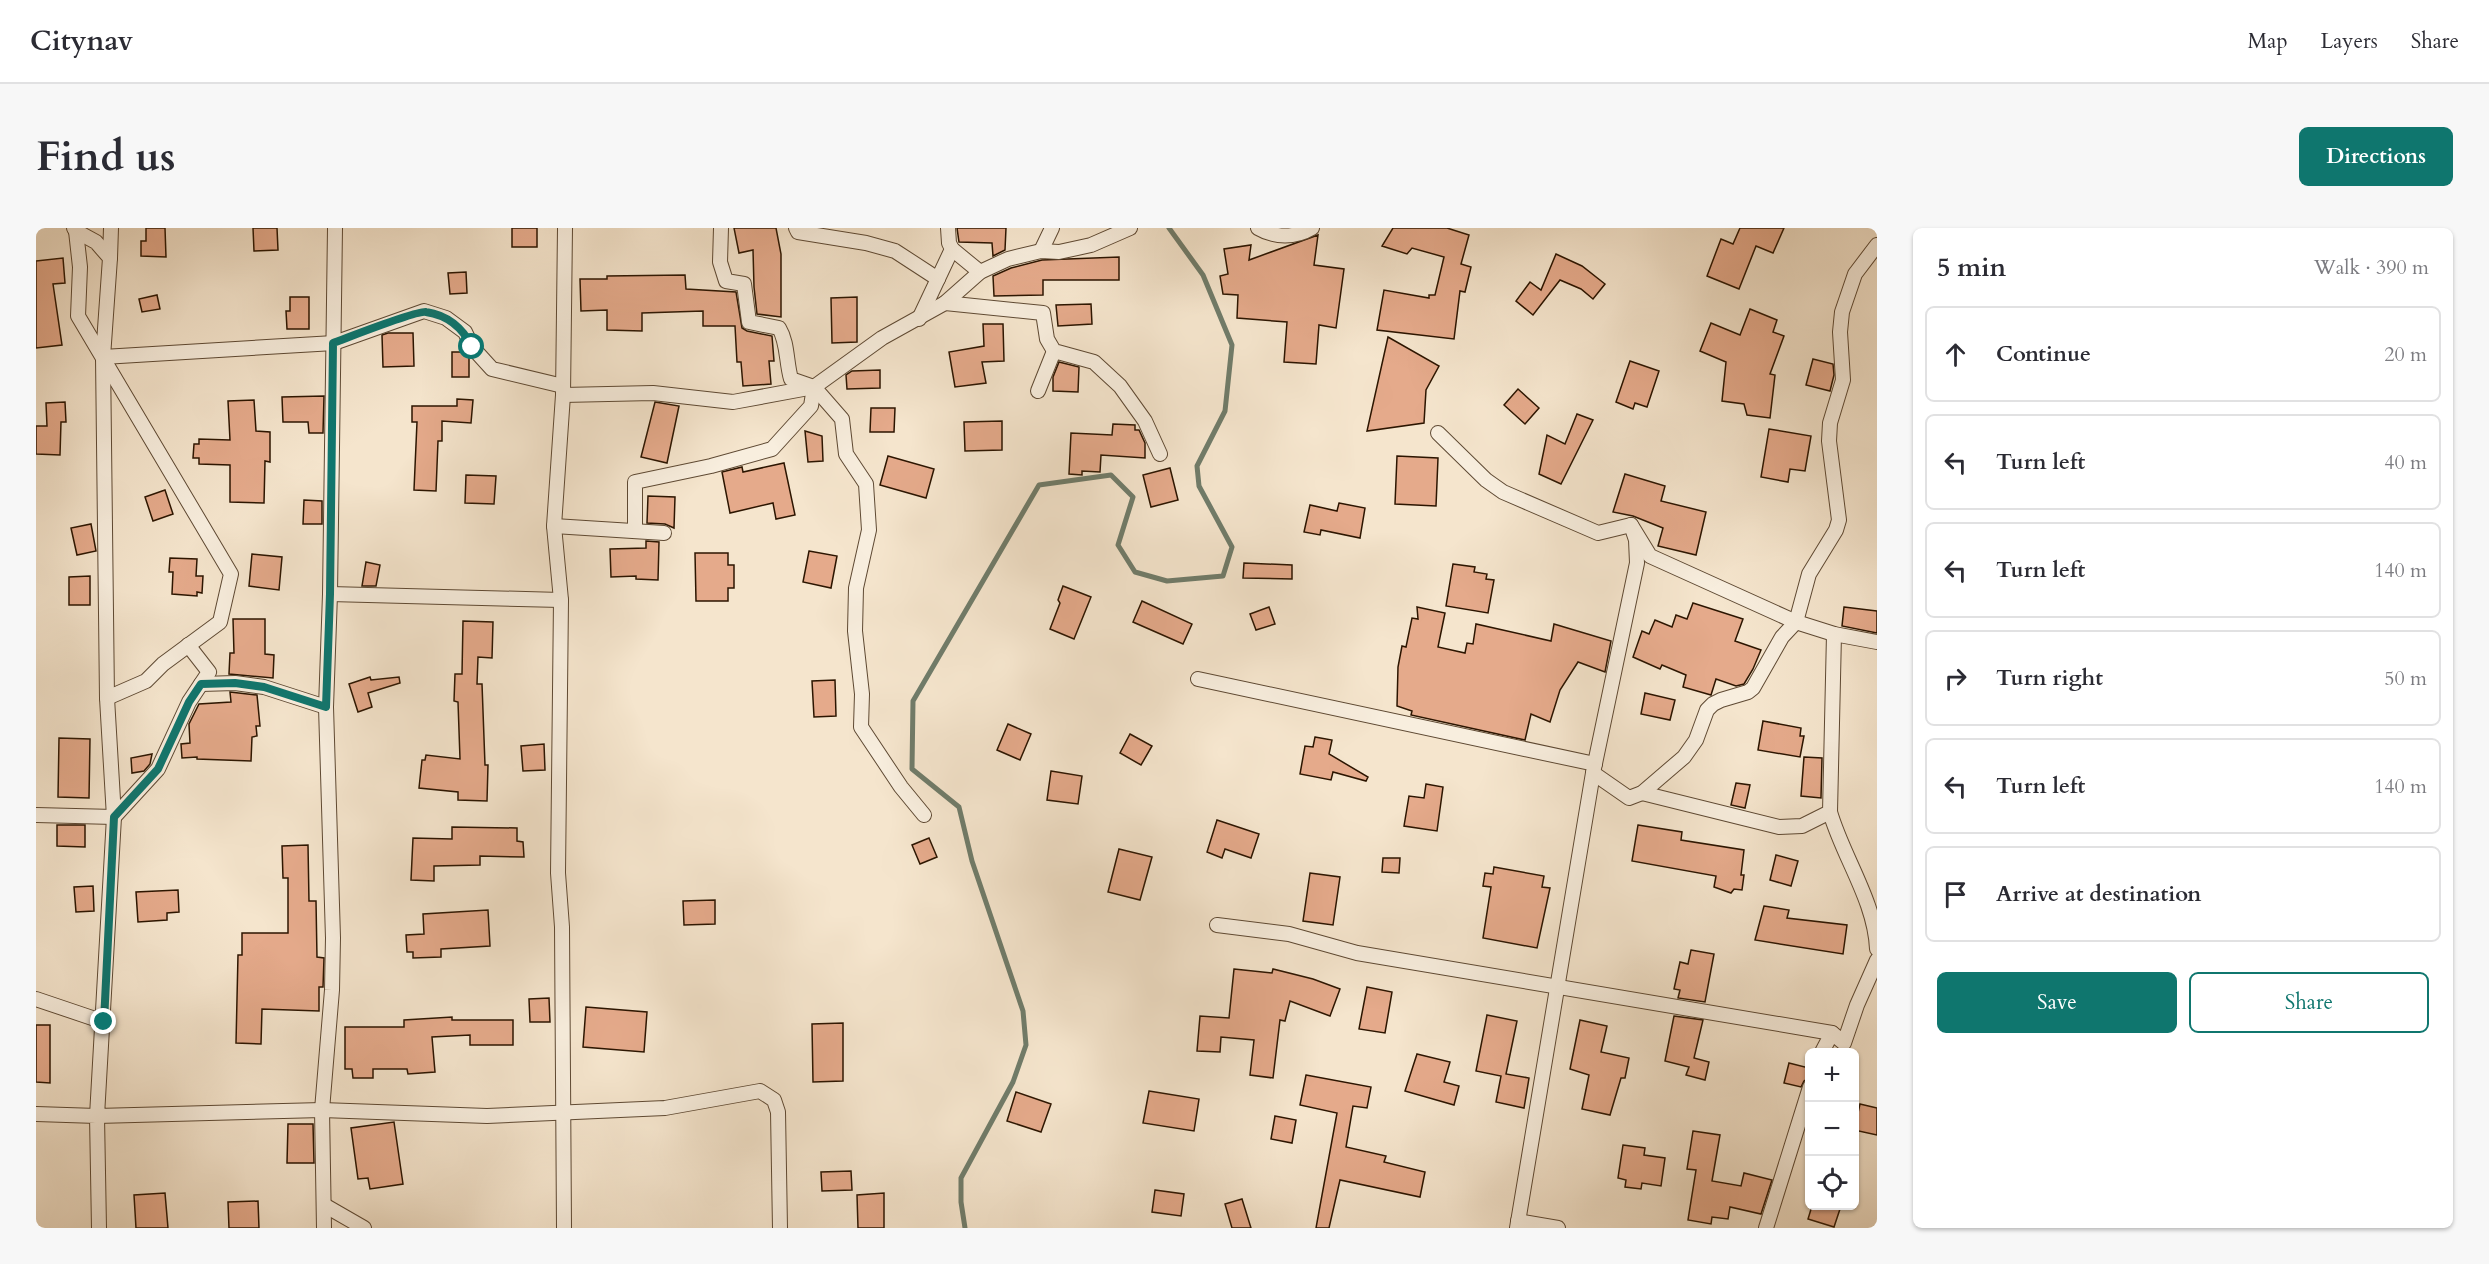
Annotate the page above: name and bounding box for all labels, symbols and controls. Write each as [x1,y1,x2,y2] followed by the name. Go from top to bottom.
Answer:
[30,22,133,60] text: Citynav
[2248,27,2288,56] text: Map
[2321,27,2378,56] text: Layers
[2411,27,2459,56] text: Share
[2299,127,2453,186] button: Directions
[36,128,176,185] text: Find us
[1937,250,2006,285] text: 5 min
[2314,254,2429,281] text: Walk · 390 m
[458,333,484,359] route start
[1939,338,1972,371] icon: ahead
[1996,339,2091,369] text: Continue
[2384,341,2427,368] text: 20 m
[1939,446,1972,479] icon: left
[1996,447,2085,477] text: Turn left
[2384,449,2427,476] text: 40 m
[1939,554,1972,587] icon: left
[1996,555,2085,585] text: Turn left
[2374,557,2427,584] text: 140 m
[1939,662,1972,695] icon: right
[1996,663,2103,693] text: Turn right
[2384,665,2427,692] text: 50 m
[1939,770,1972,803] icon: left
[1996,771,2085,801] text: Turn left
[2374,773,2427,800] text: 140 m
[1939,878,1972,911] icon: arrive
[1996,879,2201,909] text: Arrive at destination
[1937,972,2177,1033] button: Save
[2189,972,2429,1033] button: Share
[90,1008,116,1034] route end
[1805,1048,1859,1210] map controls
[1805,1048,1859,1102] button: +
[1805,1102,1859,1156] button: −
[1805,1156,1859,1210] button: locate

